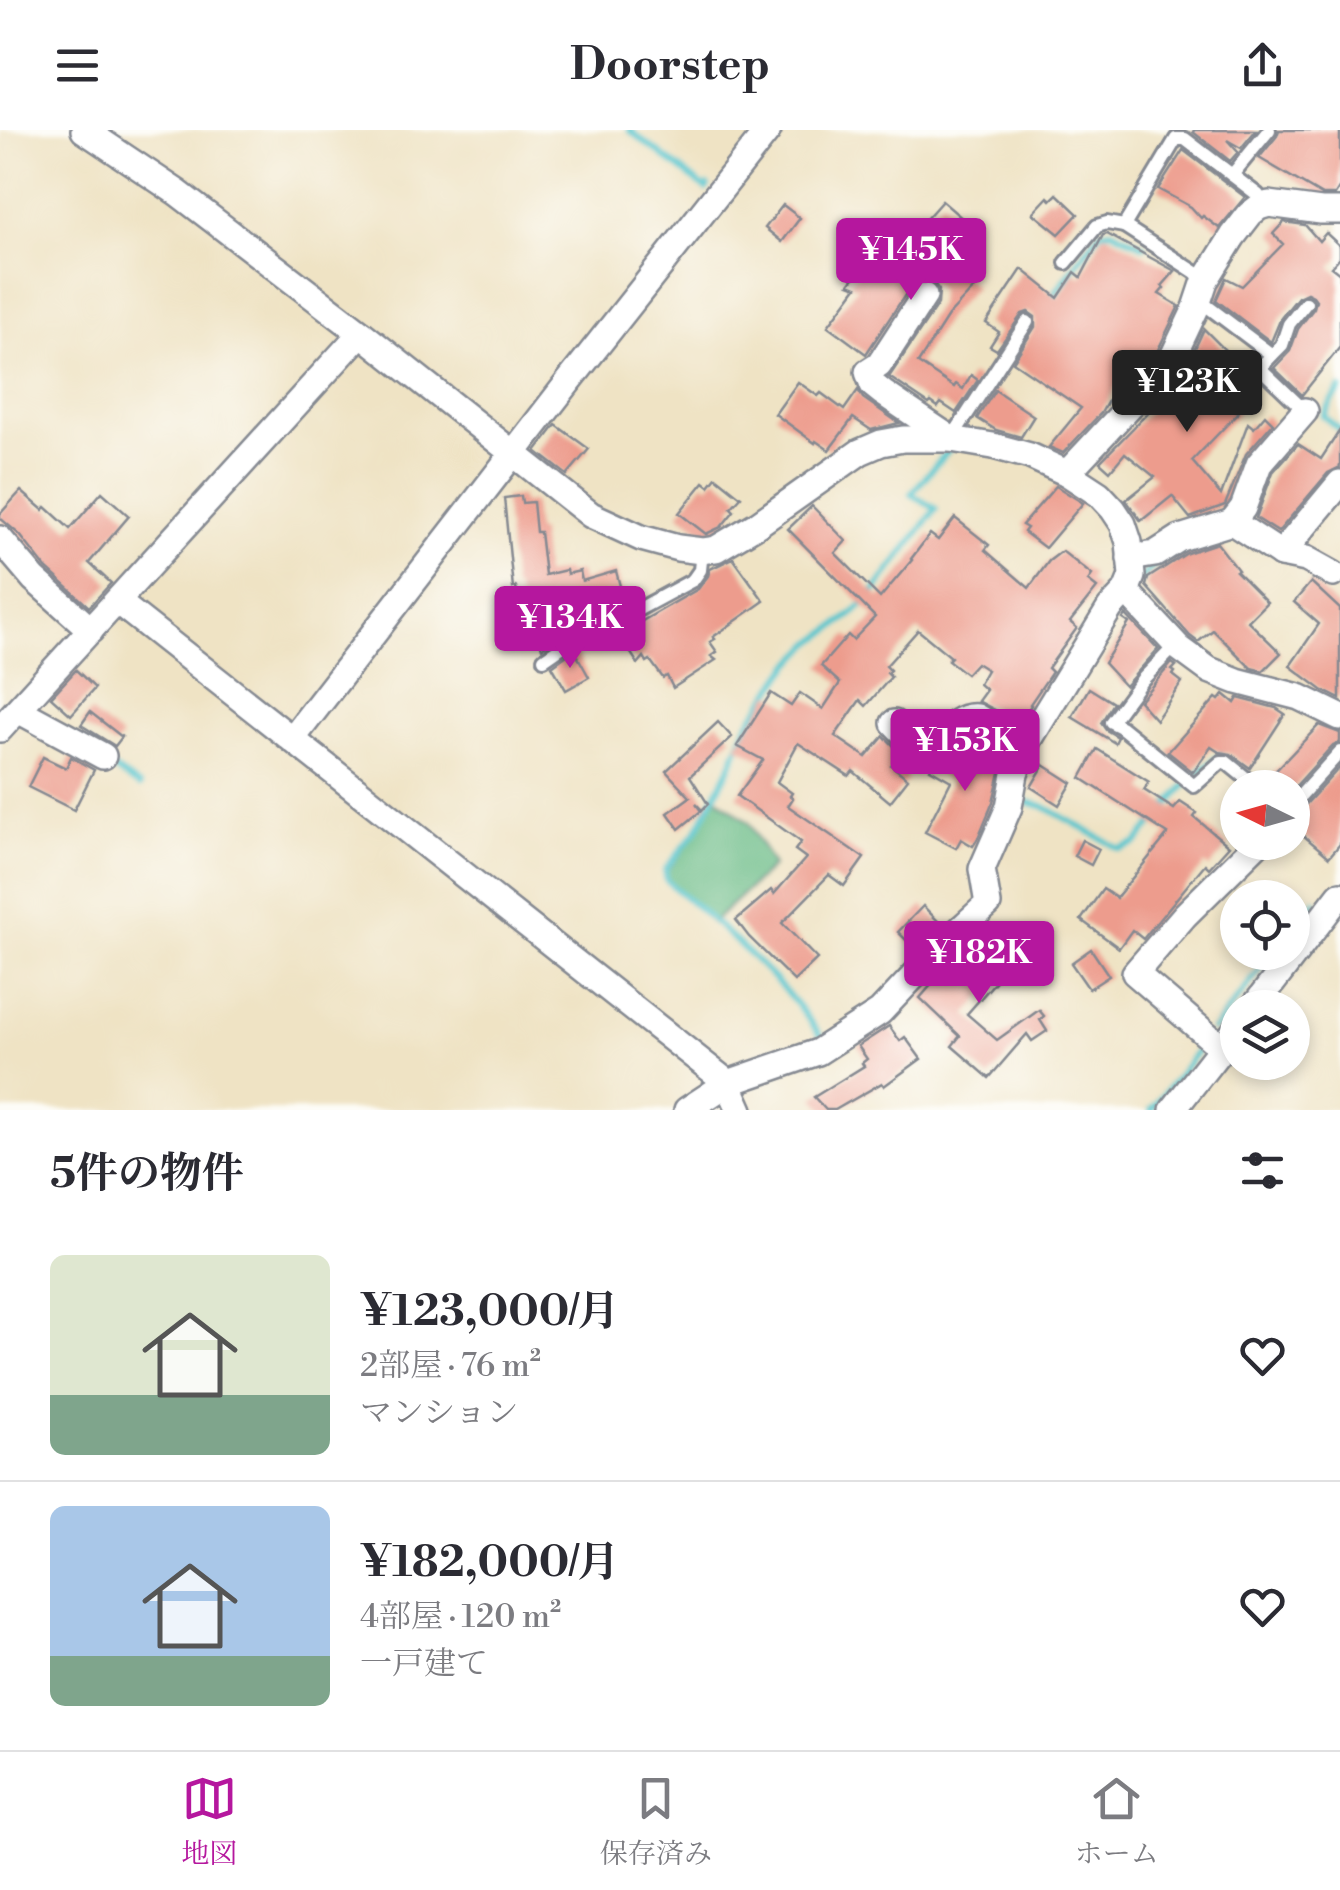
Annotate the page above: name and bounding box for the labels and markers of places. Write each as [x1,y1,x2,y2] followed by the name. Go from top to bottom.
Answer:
[841,218,981,303] pin: ¥145K
[1117,350,1257,435] pin: ¥123K
[500,586,640,671] pin: ¥134K
[895,709,1035,794] pin: ¥153K
[909,921,1049,1006] pin: ¥182K

